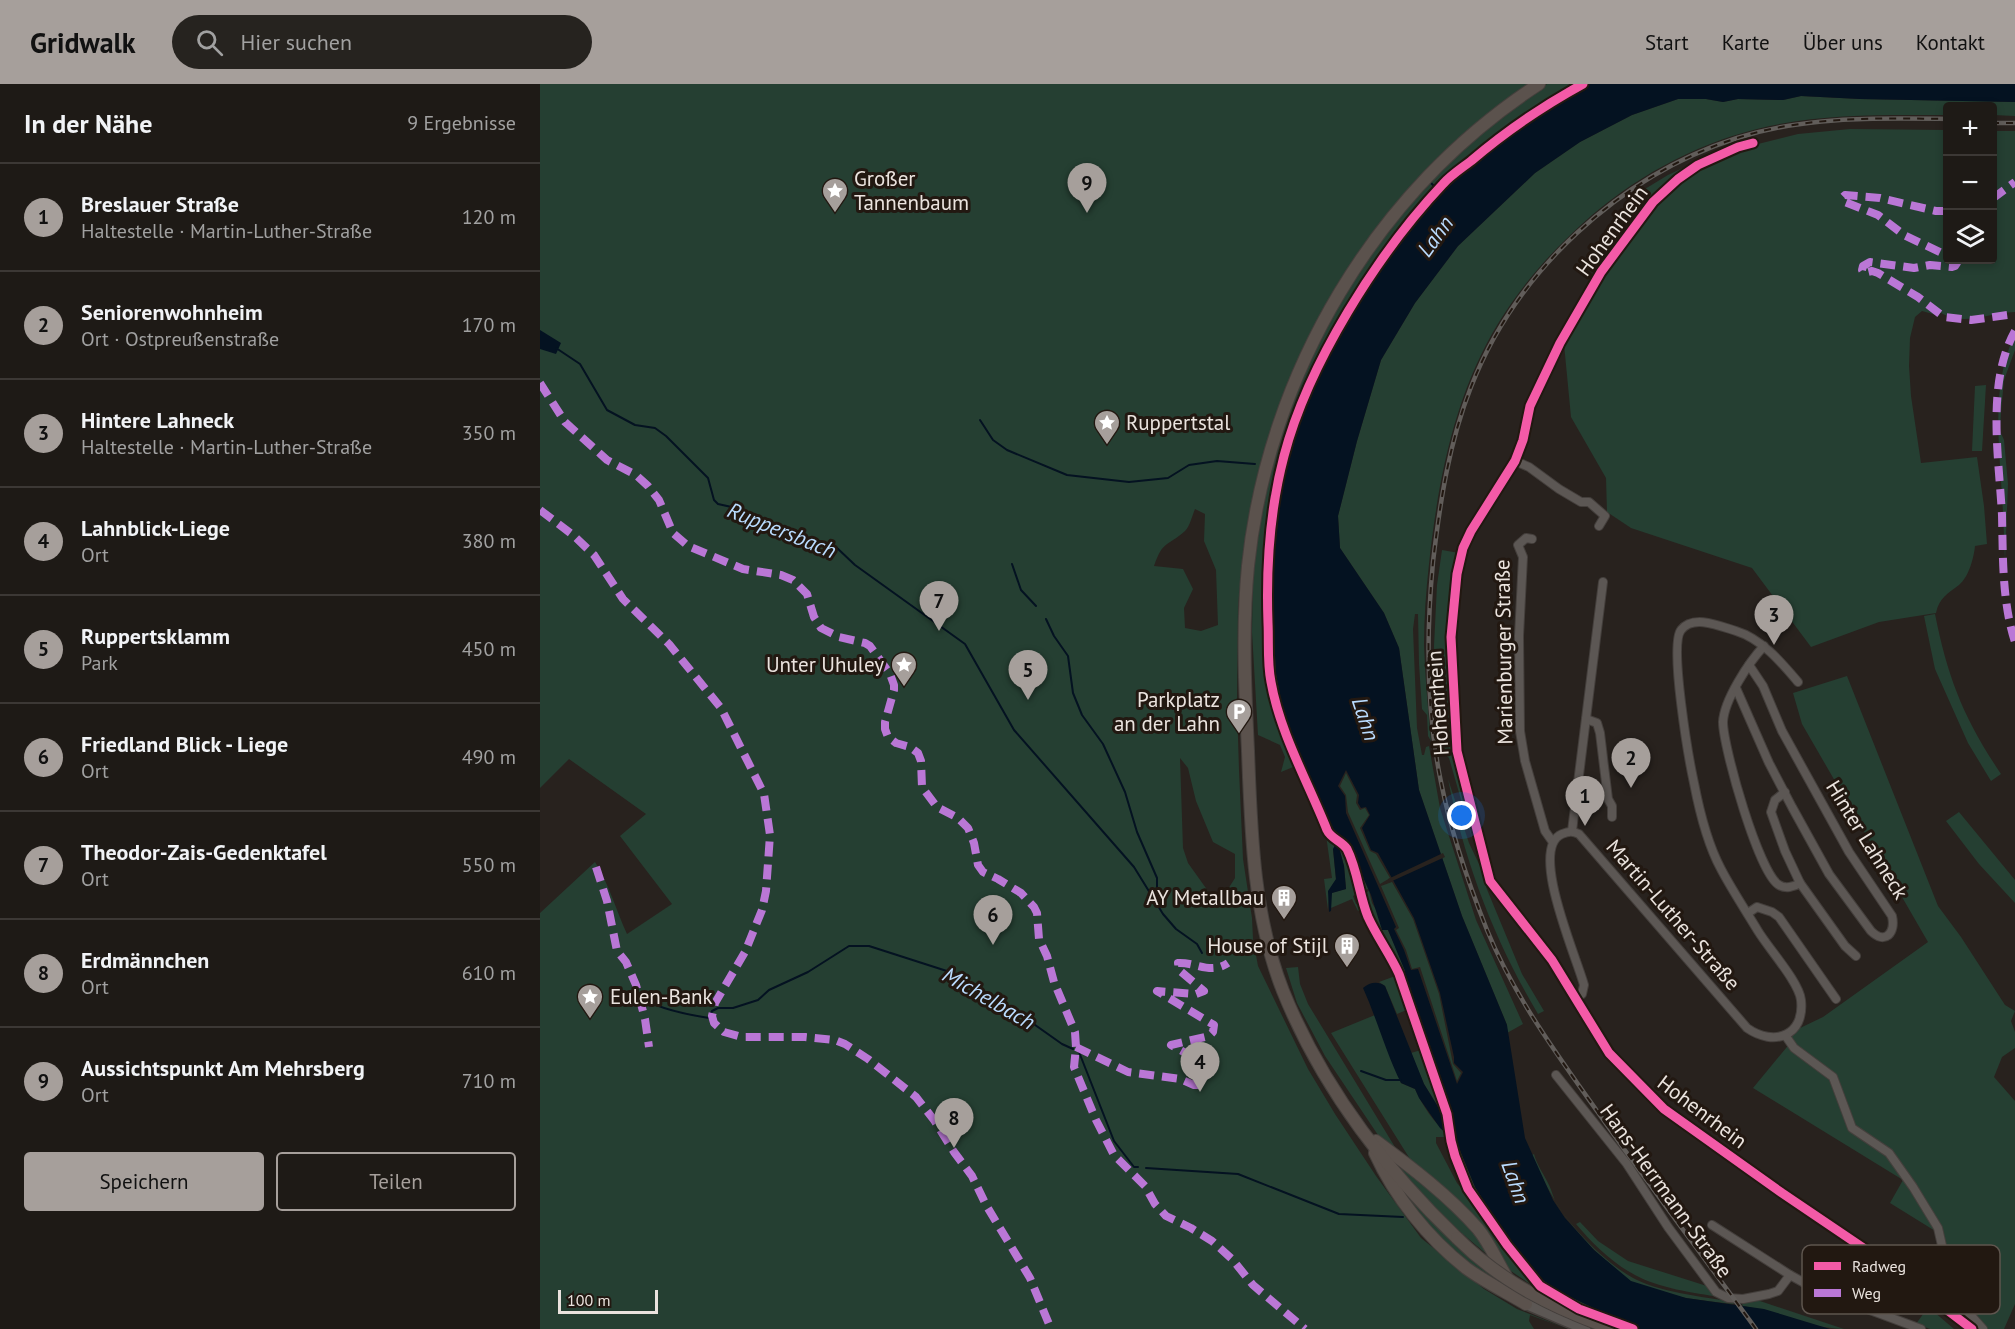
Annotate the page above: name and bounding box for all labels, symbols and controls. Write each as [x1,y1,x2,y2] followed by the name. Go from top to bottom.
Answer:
[172,15,592,69] search box
[30,24,136,61] text: Gridwalk
[193,26,226,59] icon: search
[241,28,352,56] text: Hier suchen
[1645,29,1689,56] text: Start
[1722,29,1770,56] text: Karte
[1803,29,1883,56] text: Über uns
[1916,29,1985,56] text: Kontakt
[1943,102,1997,264] map controls
[1943,102,1997,156] button: +
[24,107,152,140] text: In der Nähe
[407,110,516,136] text: 9 Ergebnisse
[1943,156,1997,210] button: −
[1068,164,1106,213] pin: 9
[854,165,969,216] place label: Großer Tannenbaum
[820,176,850,214] place icon: Großer Tannenbaum
[1570,180,1653,281] street label: Hohenrhein
[81,190,239,218] text: Breslauer Straße
[38,204,49,230] text: 1
[462,204,516,230] text: 120 m
[1411,210,1459,262] water label: Lahn
[1943,210,1997,264] button: layers
[81,218,372,244] text: Haltestelle · Martin-Luther-Straße
[81,298,263,326] text: Seniorenwohnheim
[38,312,49,338] text: 2
[462,312,516,338] text: 170 m
[81,326,279,352] text: Ort · Ostpreußenstraße
[81,406,234,434] text: Hintere Lahneck
[1092,408,1122,446] place icon: Ruppertstal
[1126,409,1230,436] place label: Ruppertstal
[38,420,49,446] text: 3
[462,420,516,446] text: 350 m
[81,434,372,460] text: Haltestelle · Martin-Luther-Straße
[724,496,840,564] water label: Ruppersbach
[81,514,230,542] text: Lahnblick-Liege
[38,528,49,554] text: 4
[462,528,516,554] text: 380 m
[81,542,109,568] text: Ort
[1488,559,1519,745] street label: Marienburger Straße
[920,582,958,631] pin: 7
[1754,596,1794,645] pin: 3
[81,622,230,650] text: Ruppertsklamm
[38,636,49,662] text: 5
[462,636,516,662] text: 450 m
[81,650,118,676] text: Park
[889,650,919,688] place icon: Unter Uhuley
[1008,650,1048,700] pin: 5
[1420,650,1455,757] street label: Hohenrhein
[766,651,884,678] place label: Unter Uhuley
[1114,686,1220,737] place label: Parkplatz an der Lahn
[1346,694,1386,744] water label: Lahn
[1224,697,1254,735] parking icon: Parkplatz an der Lahn
[81,730,288,758] text: Friedland Blick - Liege
[1612,738,1650,788] pin: 2
[38,744,49,770] text: 6
[462,744,516,770] text: 490 m
[81,758,109,784] text: Ort
[1820,775,1915,904] street label: Hinter Lahneck
[1566,776,1604,826] pin: 1
[1447,801,1476,830] your location
[1600,834,1746,996] street label: Martin-Luther-Straße
[81,838,327,866] text: Theodor-Zais-Gedenktafel
[38,852,49,878] text: 7
[462,852,516,878] text: 550 m
[81,866,109,892] text: Ort
[1269,883,1299,921] building icon: AY Metallbau
[1146,884,1264,911] place label: AY Metallbau
[974,896,1012,945] pin: 6
[1332,931,1362,969] building icon: House of Stijl
[1207,932,1328,959] place label: House of Stijl
[81,946,209,974] text: Erdmännchen
[38,960,49,986] text: 8
[462,960,516,986] text: 610 m
[938,960,1040,1036] water label: Michelbach
[81,974,109,1000] text: Ort
[575,982,605,1020] place icon: Eulen-Bank
[610,983,713,1010] place label: Eulen-Bank
[1180,1042,1220,1092] pin: 4
[81,1054,365,1082] text: Aussichtspunkt Am Mehrsberg
[38,1068,49,1094] text: 9
[462,1068,516,1094] text: 710 m
[1652,1069,1753,1154] street label: Hohenrhein
[81,1082,109,1108] text: Ort
[934,1098,974,1148] pin: 8
[1594,1098,1739,1283] street label: Hans-Herrmann-Straße
[24,1152,264,1211] button: Speichern
[276,1152,516,1211] button: Teilen
[1495,1157,1537,1207] water label: Lahn
[1802,1245,2000,1314] legend
[1852,1256,1906,1276] text: Radweg
[1852,1283,1881,1303] text: Weg
[558,1287,658,1314] scale bar
[567,1290,610,1310] text: 100 m

